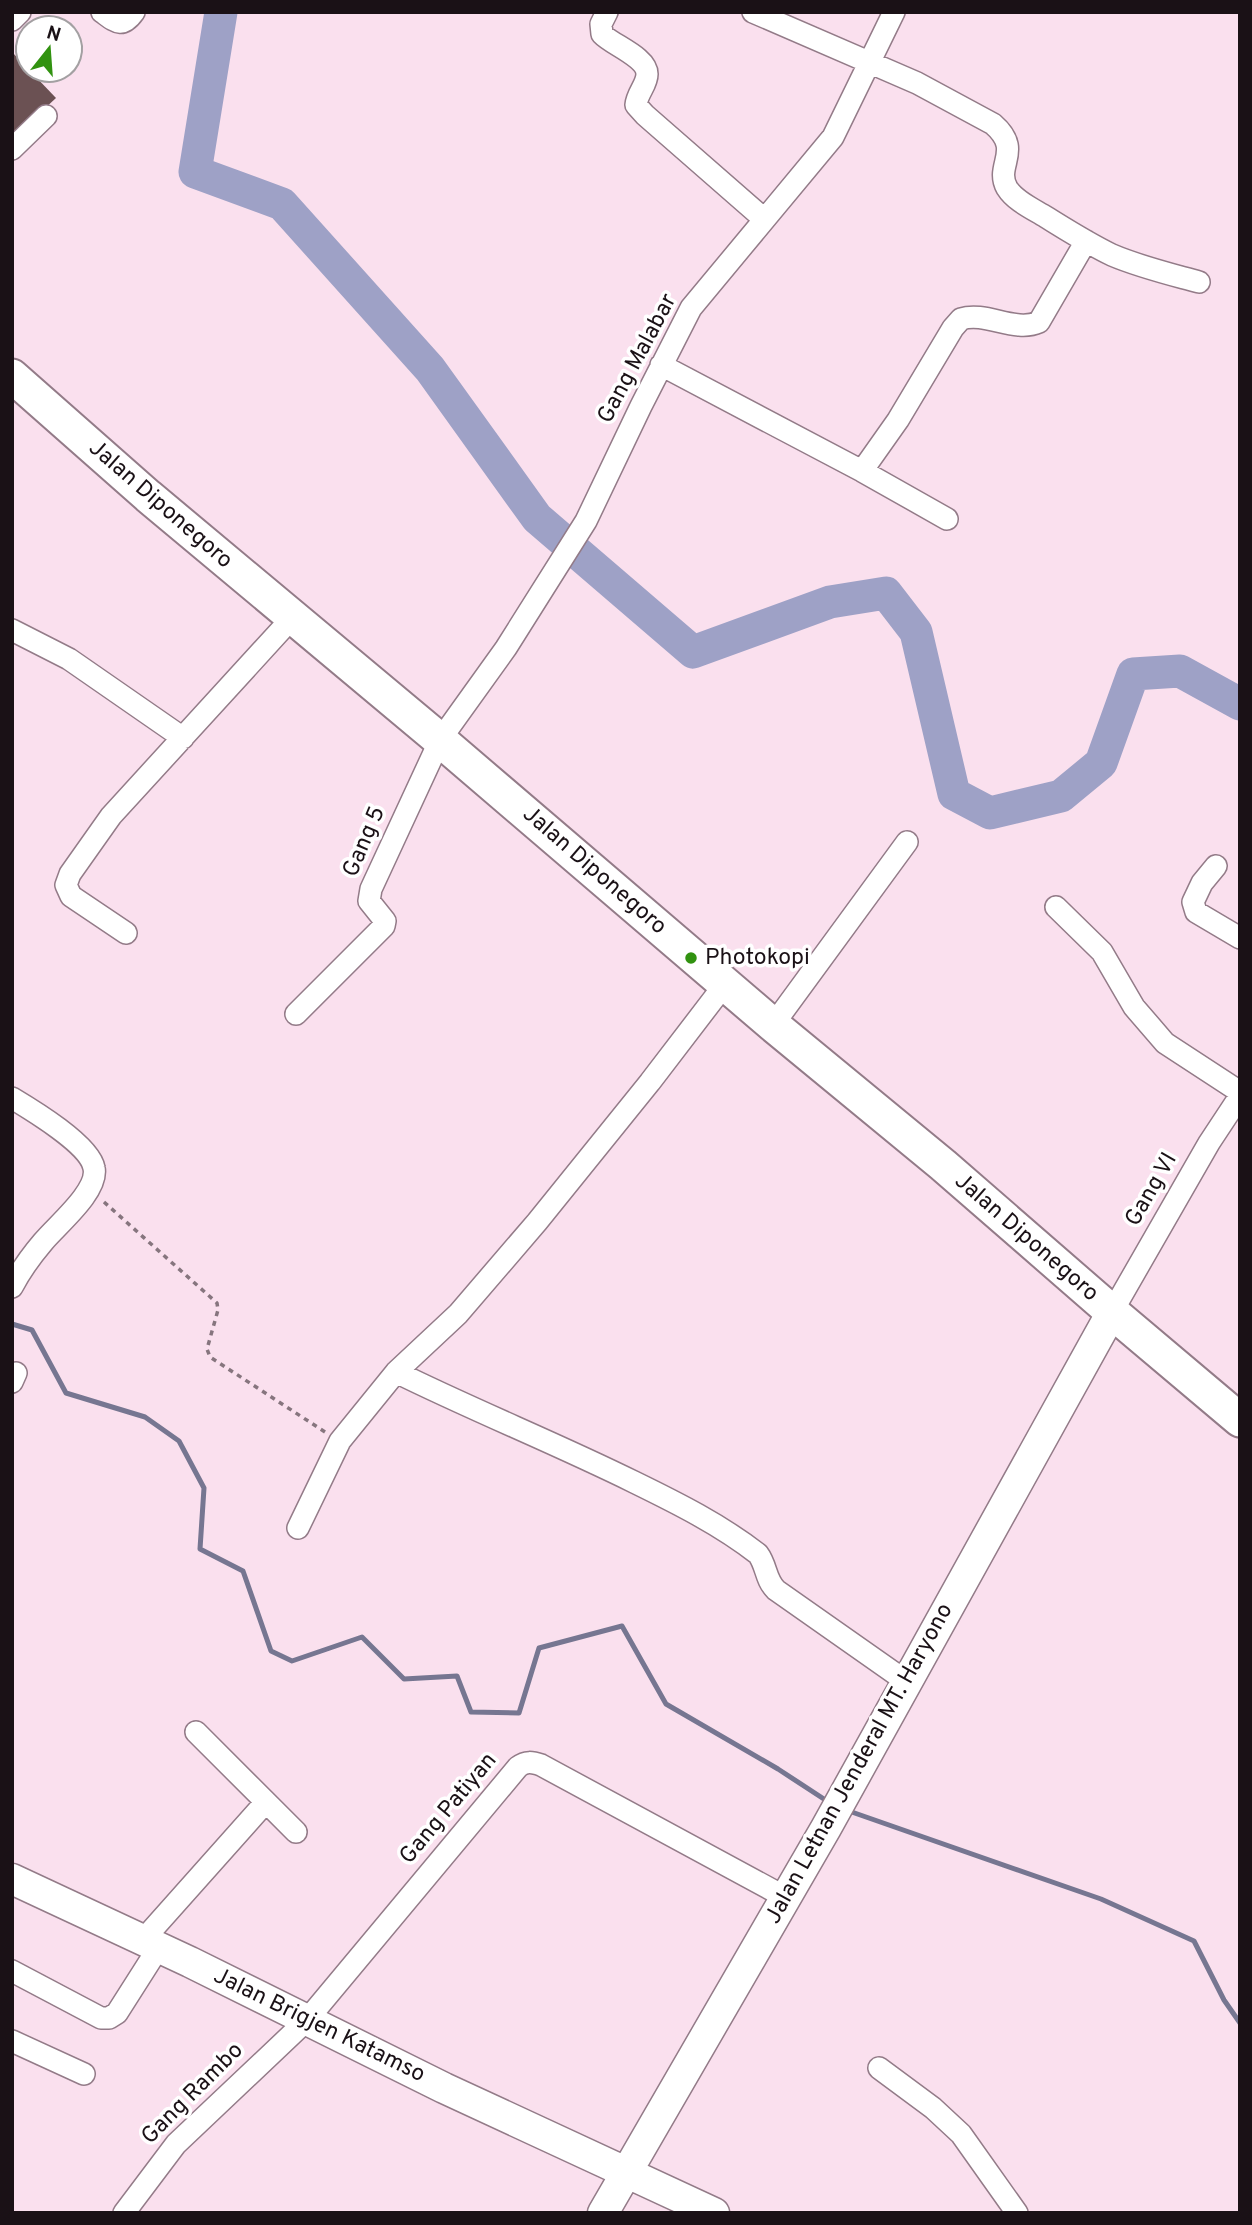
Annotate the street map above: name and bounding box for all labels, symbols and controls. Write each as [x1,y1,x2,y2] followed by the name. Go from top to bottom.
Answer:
[14,14,84,84] north arrow
[43,21,63,48] text: N
[592,289,684,429] street label: Gang Malabar
[82,434,238,576] street label: Jalan Diponegoro
[516,800,672,942] street label: Jalan Diponegoro
[337,802,393,882] street label: Gang 5
[705,944,810,973] place label: Photokopi
[683,950,699,966] marker: Photokopi
[1119,1148,1185,1232] street label: Gang VI
[948,1167,1104,1309] street label: Jalan Diponegoro
[760,1599,960,1929] street label: Jalan Letnan Jenderal MT. Haryono
[394,1747,504,1871] street label: Gang Patiyan
[208,1962,430,2090] street label: Jalan Brigjen Katamso
[136,2037,250,2151] street label: Gang Rambo

